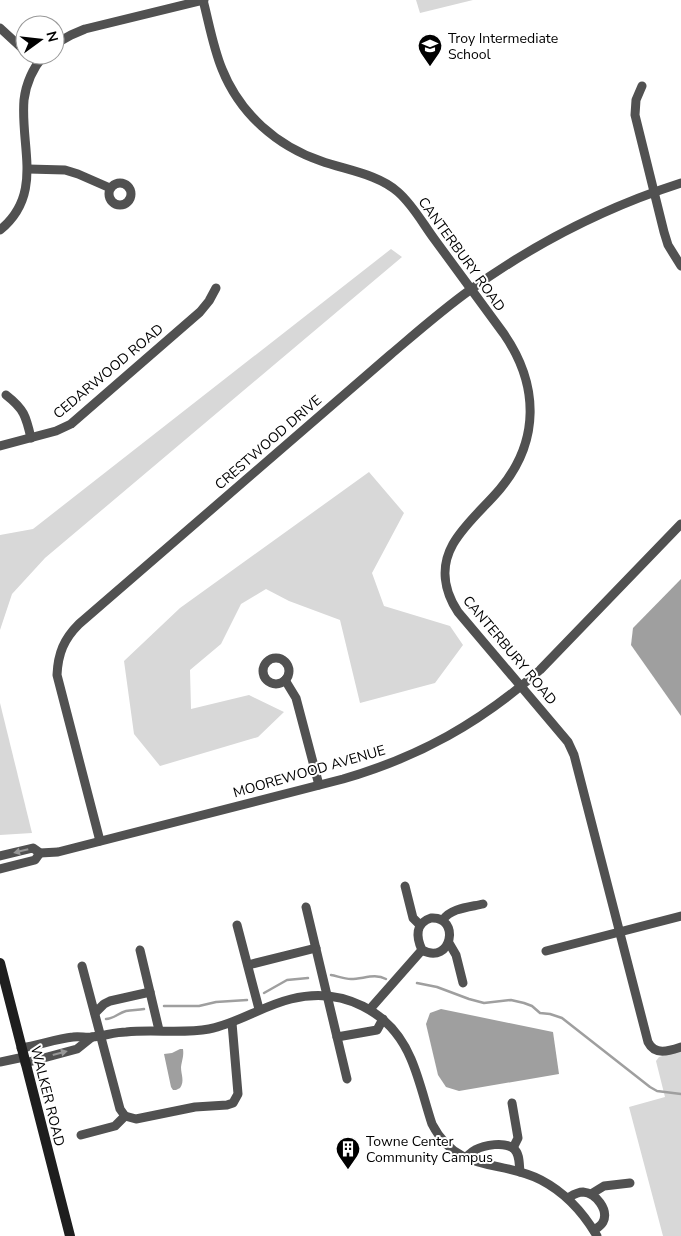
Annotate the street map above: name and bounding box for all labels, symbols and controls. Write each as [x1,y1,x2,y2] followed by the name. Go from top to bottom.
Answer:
[15,15,65,65] north arrow
[42,29,63,44] text: N
[448,29,558,64] place label: Troy Intermediate School
[417,33,443,67] school or university icon: Troy Intermediate School
[414,193,510,315] street label: CANTERBURY ROAD
[49,320,167,423] street label: CEDARWOOD ROAD
[211,391,326,494] street label: CRESTWOOD DRIVE
[458,592,561,709] street label: CANTERBURY ROAD
[231,741,387,802] street label: MOOREWOOD AVENUE
[13,847,28,855] one-way arrow
[26,1044,69,1148] street label: WALKER ROAD
[53,1049,68,1057] one-way arrow
[366,1132,493,1167] place label: Towne Center Community Campus
[335,1136,361,1170] building icon: Towne Center Community Campus

